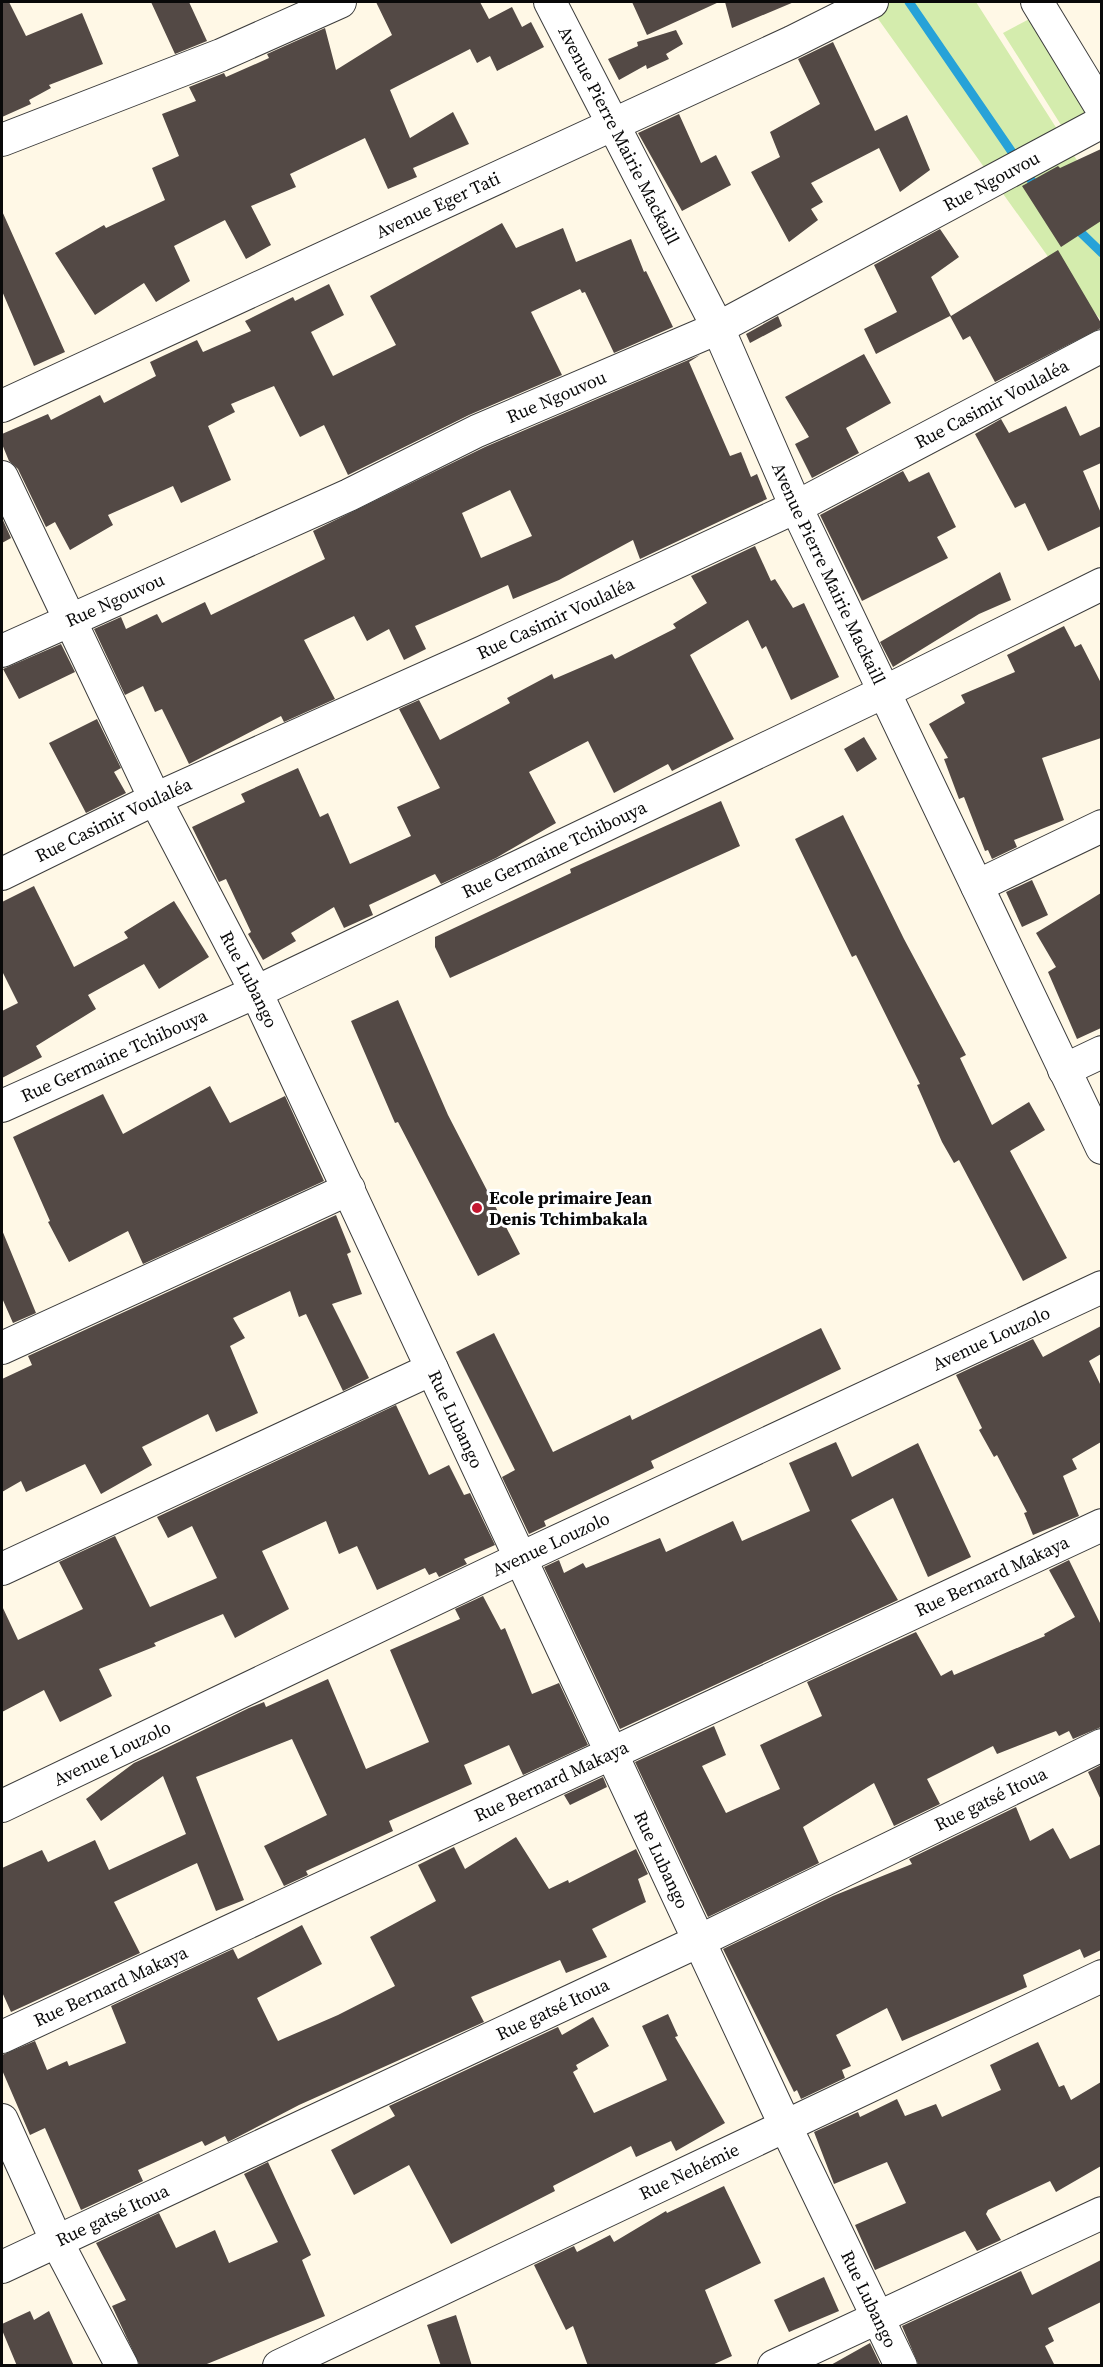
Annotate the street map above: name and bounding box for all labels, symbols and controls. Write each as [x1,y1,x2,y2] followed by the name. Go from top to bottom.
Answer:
[552,21,686,249] street label: Avenue Pierre Mairie Mackaill
[939,145,1044,217] street label: Rue Ngouvou
[371,165,504,244] street label: Avenue Eger Tati
[910,352,1074,454] street label: Rue Casimir Voulaléa
[503,364,610,429] street label: Rue Ngouvou
[766,458,892,689] street label: Avenue Pierre Mairie Mackaill
[61,567,168,633] street label: Rue Ngouvou
[473,570,639,665] street label: Rue Casimir Voulaléa
[31,771,196,868] street label: Rue Casimir Voulaléa
[458,794,651,904] street label: Rue Germaine Tchibouya
[214,927,284,1032] street label: Rue Lubango
[17,1002,212,1108] street label: Rue Germaine Tchibouya
[489,1185,652,1231] place label: Ecole primaire Jean Denis Tchimbakala
[470,1201,484,1215] marker: Ecole primaire Jean Denis Tchimbakala
[928,1300,1054,1377] street label: Avenue Louzolo
[422,1366,490,1472] street label: Rue Lubango
[487,1505,614,1582] street label: Avenue Louzolo
[911,1529,1074,1622] street label: Rue Bernard Makaya
[49,1714,175,1792] street label: Avenue Louzolo
[470,1734,633,1827] street label: Rue Bernard Makaya
[930,1760,1052,1837] street label: Rue gatsé Itoua
[628,1806,695,1913] street label: Rue Lubango
[29,1939,192,2033] street label: Rue Bernard Makaya
[492,1971,614,2046] street label: Rue gatsé Itoua
[635,2137,743,2206] street label: Rue Nehémie
[52,2177,174,2252] street label: Rue gatsé Itoua
[835,2246,903,2352] street label: Rue Lubango

